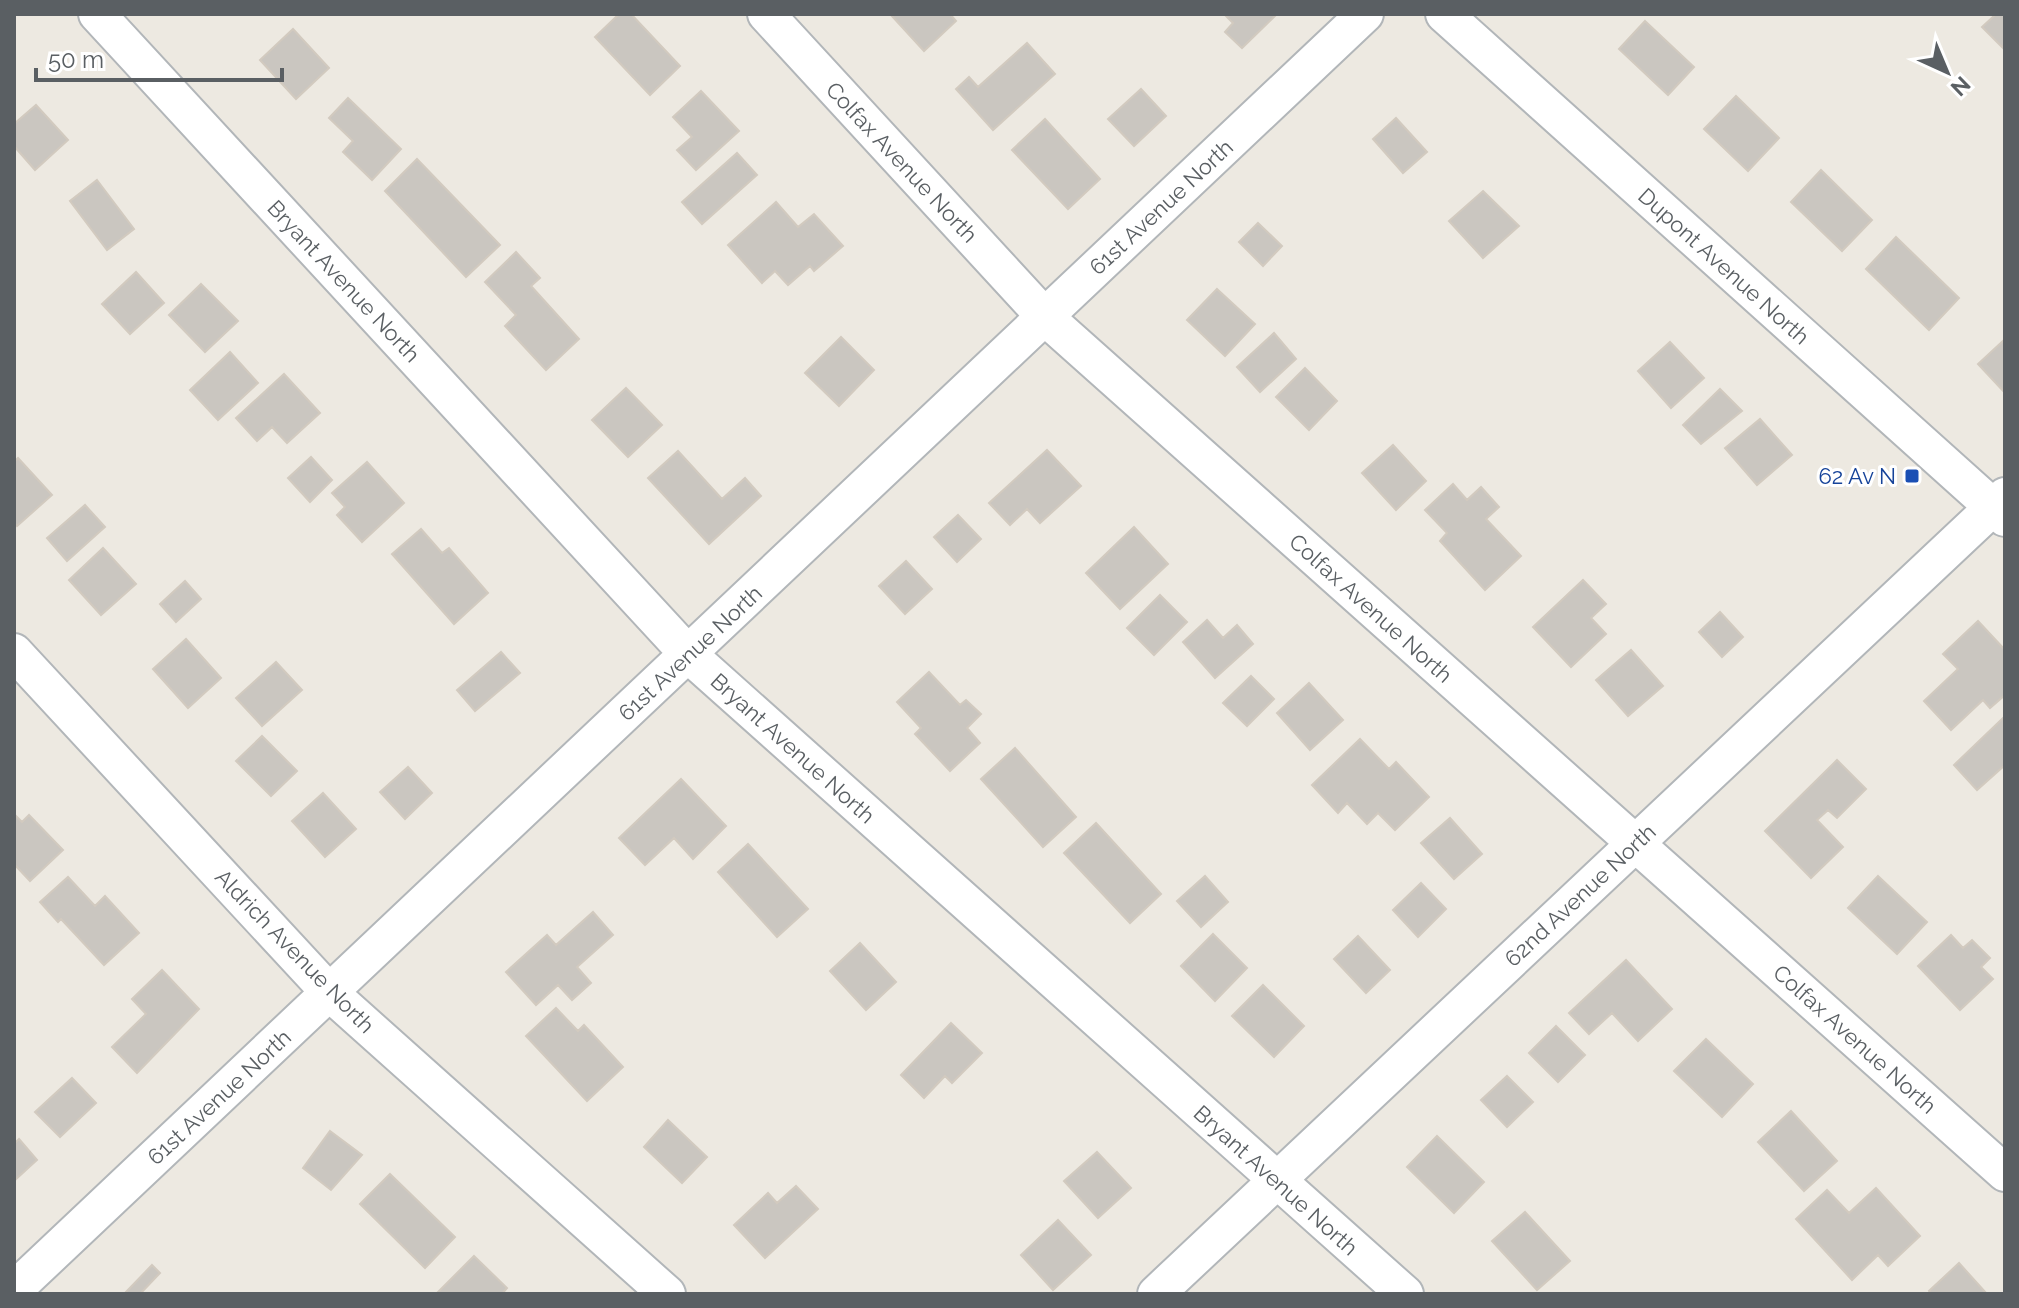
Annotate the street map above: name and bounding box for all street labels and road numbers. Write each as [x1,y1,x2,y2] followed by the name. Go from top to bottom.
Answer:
[821,76,983,248] street label: Colfax Avenue North
[1084,134,1238,280] street label: 61st Avenue North
[1633,182,1815,350] street label: Dupont Avenue North
[262,195,426,367] street label: Bryant Avenue North
[1284,528,1458,688] street label: Colfax Avenue North
[613,580,767,726] street label: 61st Avenue North
[706,668,880,828] street label: Bryant Avenue North
[1499,818,1661,972] street label: 62nd Avenue North
[210,864,380,1038] street label: Aldrich Avenue North
[1768,959,1942,1119] street label: Colfax Avenue North
[142,1024,296,1170] street label: 61st Avenue North
[1189,1100,1363,1260] street label: Bryant Avenue North

